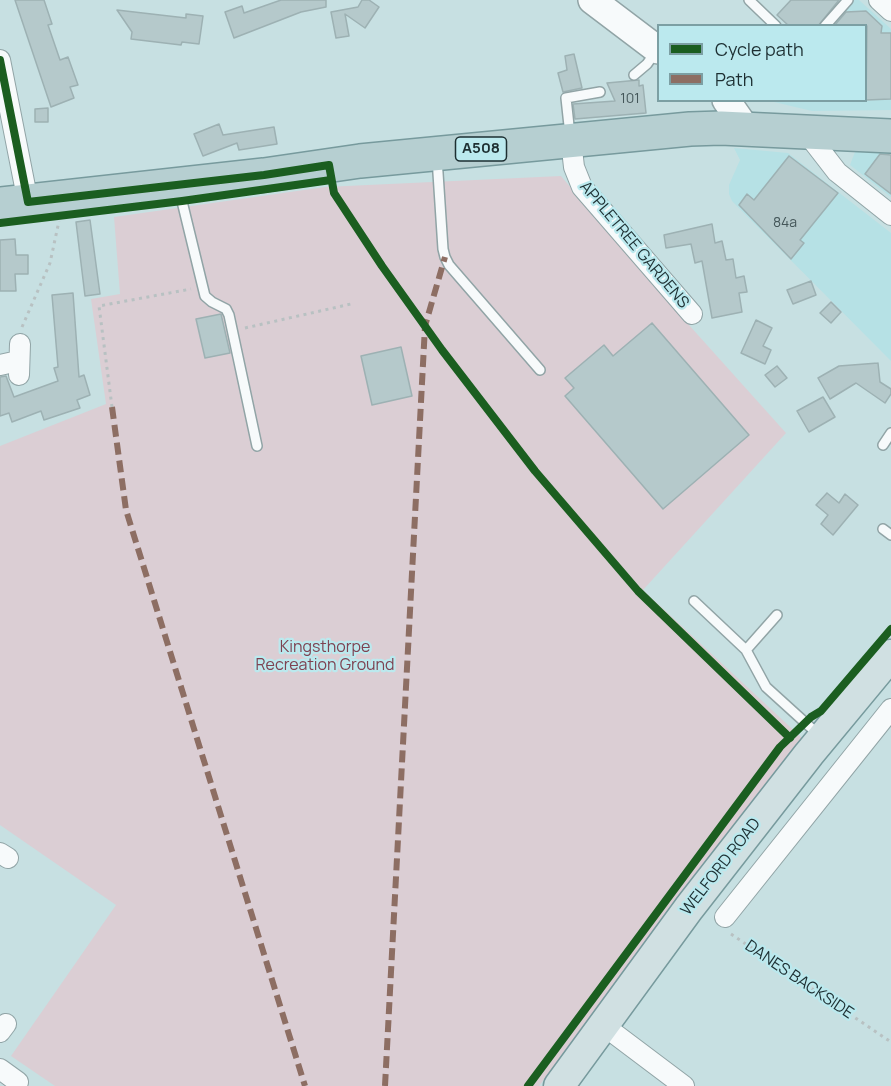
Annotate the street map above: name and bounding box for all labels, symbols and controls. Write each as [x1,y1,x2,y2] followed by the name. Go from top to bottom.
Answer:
[657,24,867,102] legend
[715,37,804,61] text: Cycle path
[715,67,753,91] text: Path
[620,91,640,107] house number: 101
[456,137,506,161] road number: A508
[575,178,693,312] street label: APPLETREE GARDENS
[773,215,797,231] house number: 84a
[255,638,395,676] park label: Kingsthorpe Recreation Ground
[677,815,765,919] street label: WELFORD ROAD
[741,937,857,1023] street label: DANES BACKSIDE

